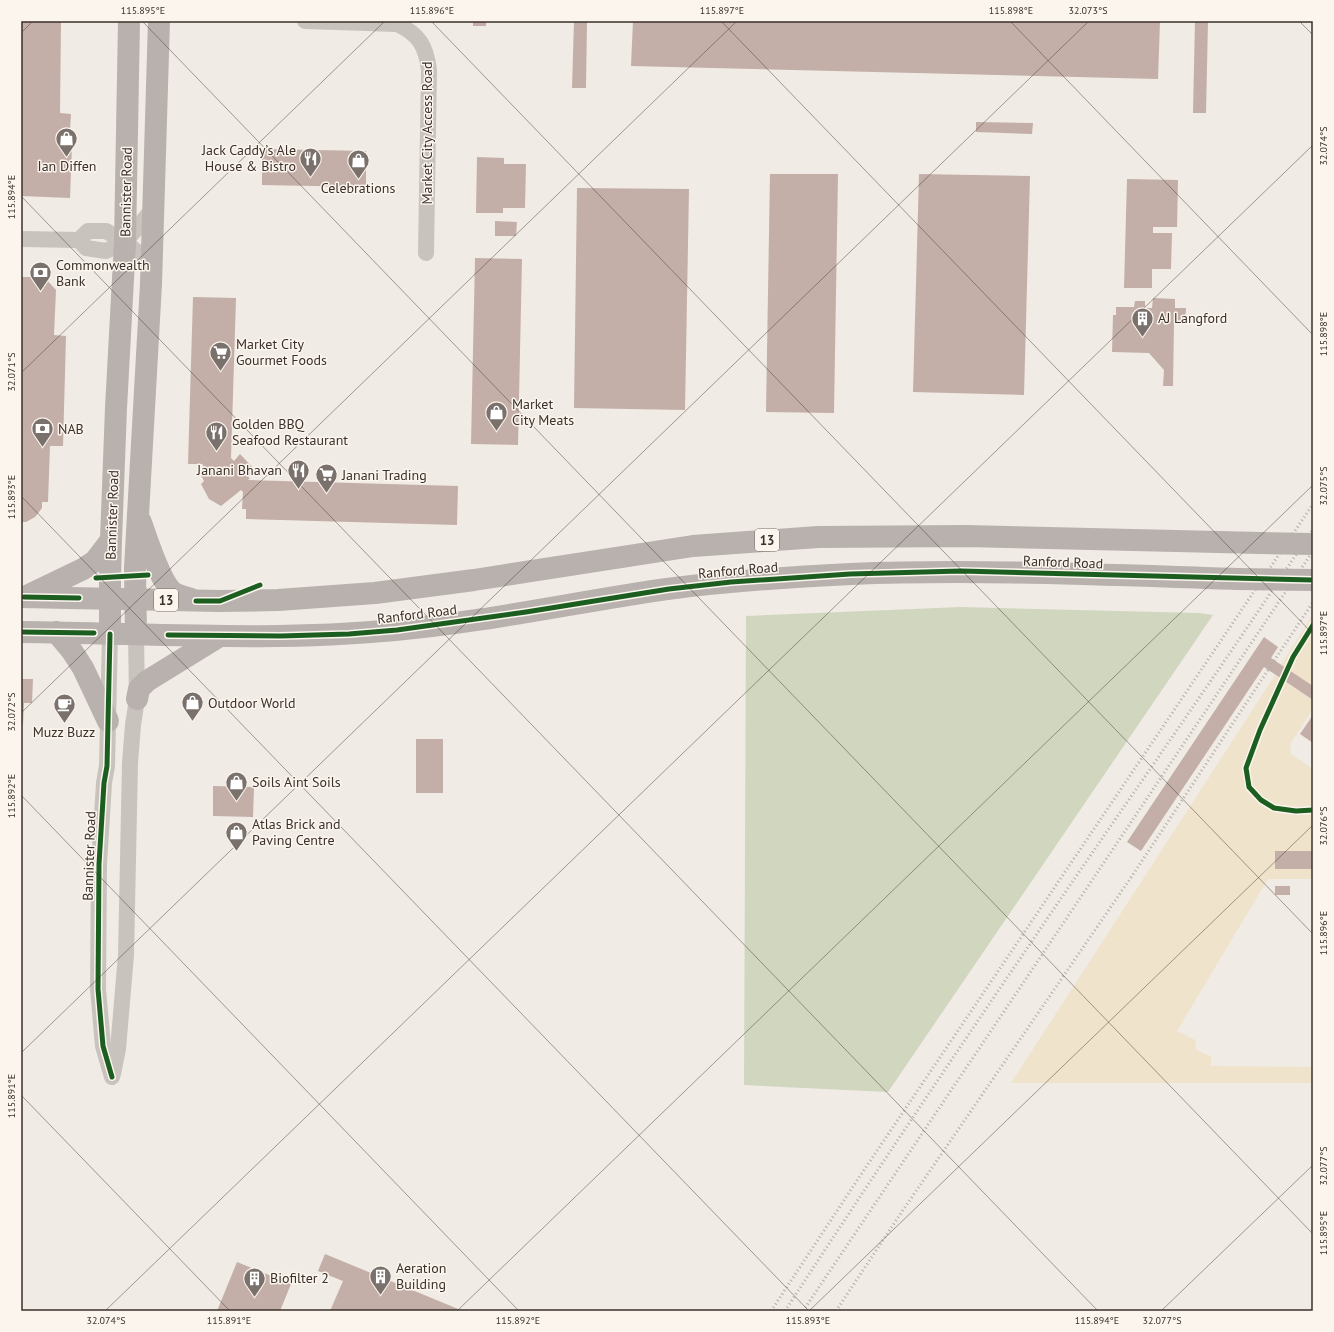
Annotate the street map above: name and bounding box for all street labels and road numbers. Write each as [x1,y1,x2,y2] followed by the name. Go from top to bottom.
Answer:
[418,62,436,204] street label: Market City Access Road
[116,147,136,237] street label: Bannister Road
[101,470,123,560] street label: Bannister Road
[755,529,779,551] road number: 13
[1023,552,1103,572] street label: Ranford Road
[697,558,779,582] street label: Ranford Road
[154,589,178,611] road number: 13
[376,600,458,628] street label: Ranford Road
[78,811,100,901] street label: Bannister Road

